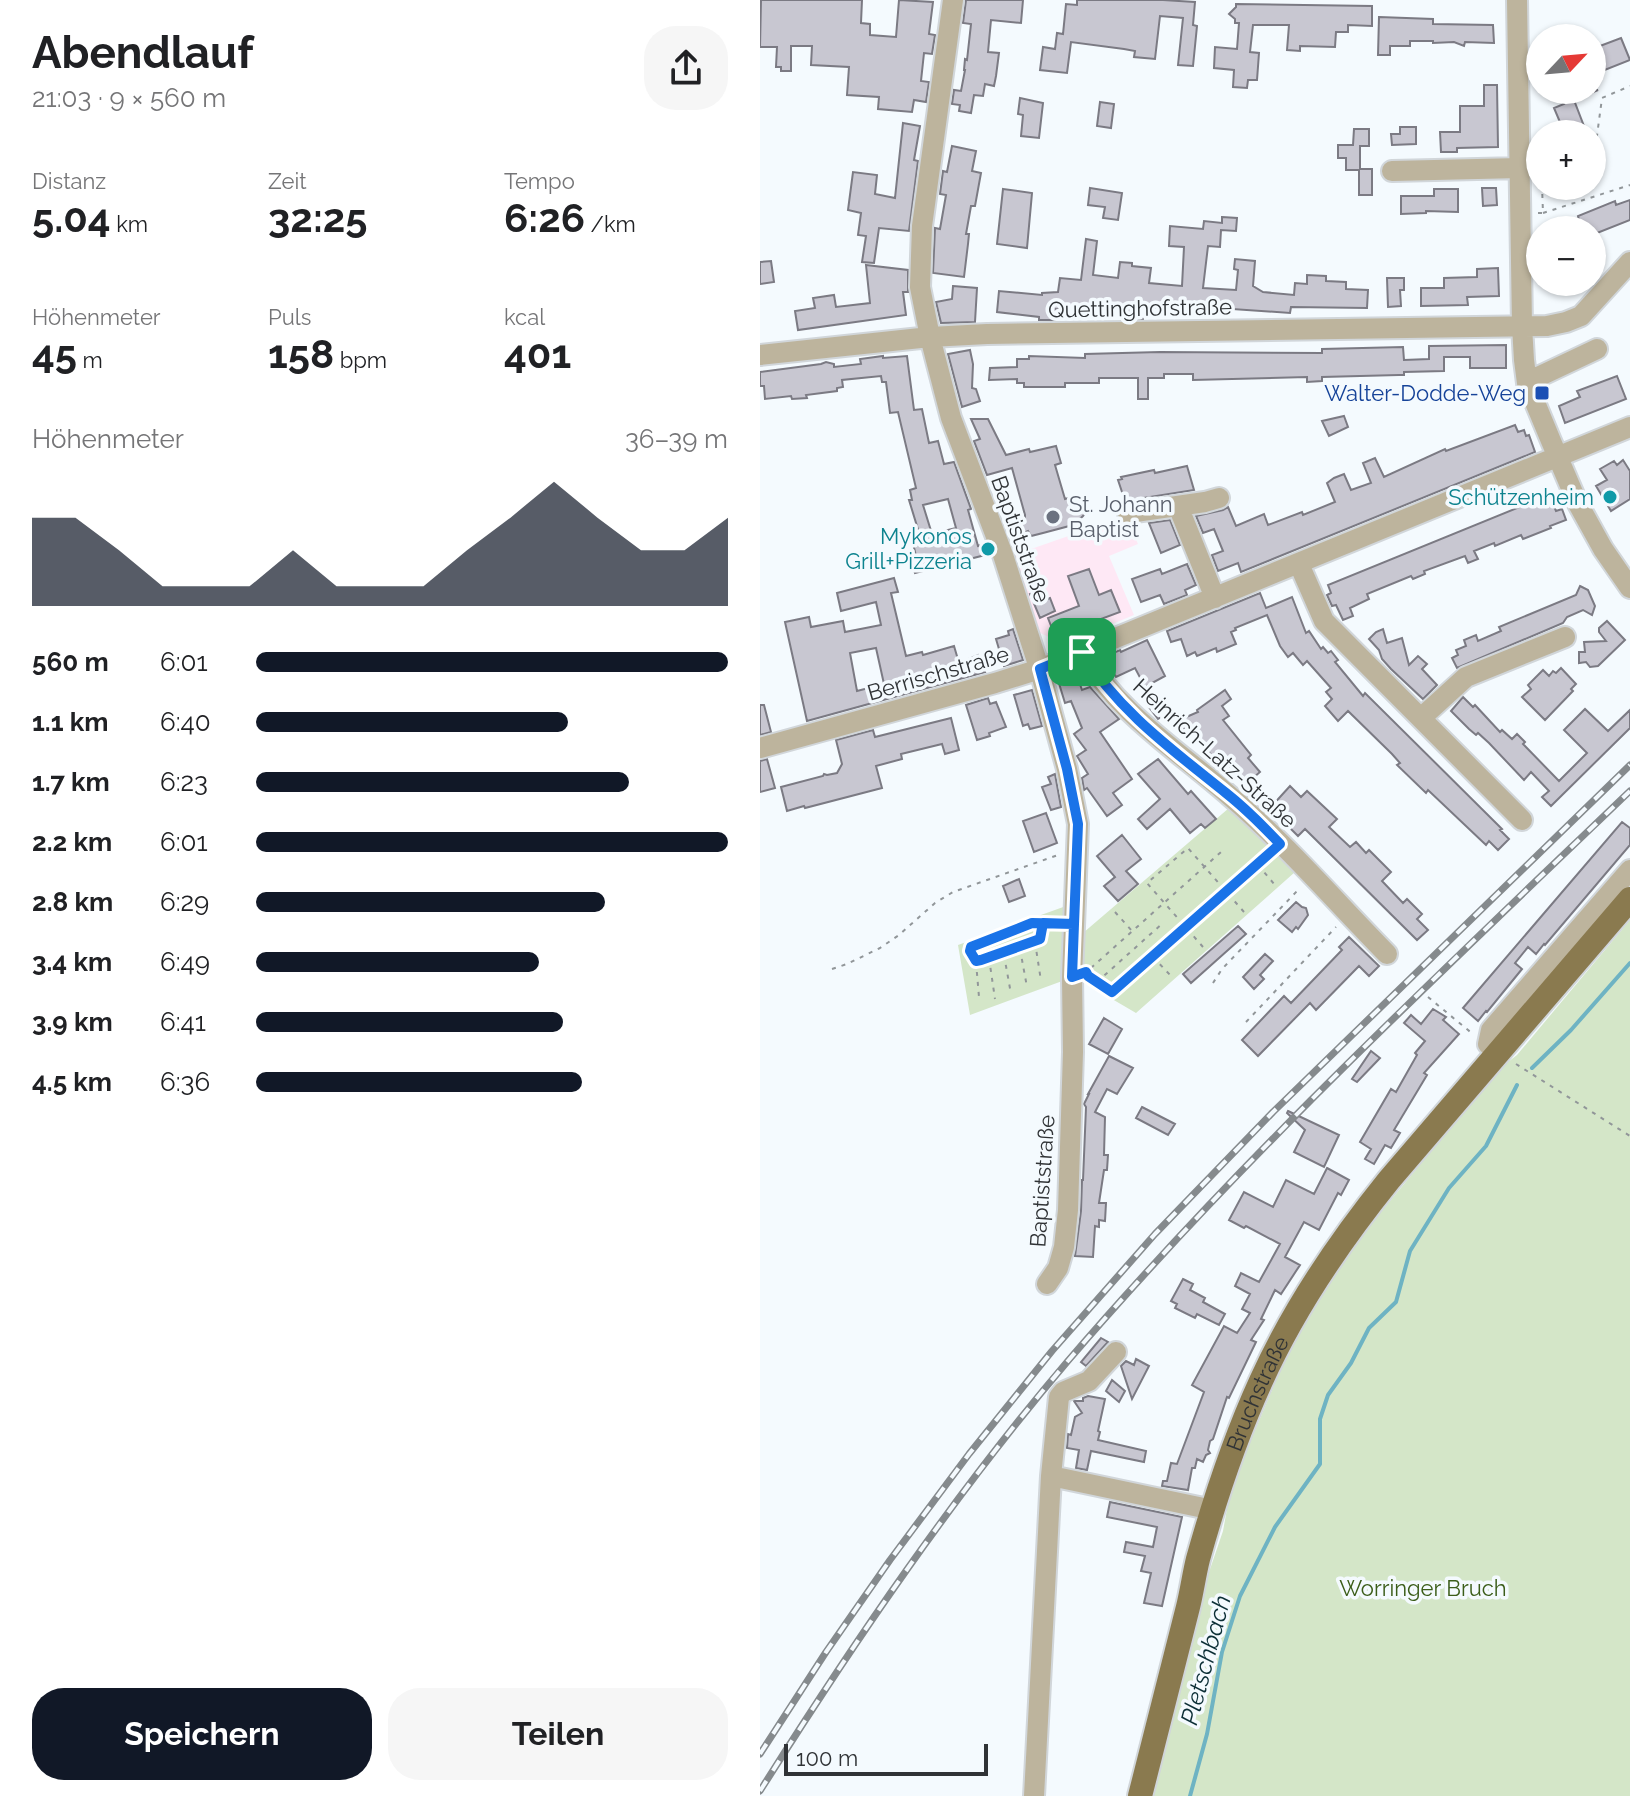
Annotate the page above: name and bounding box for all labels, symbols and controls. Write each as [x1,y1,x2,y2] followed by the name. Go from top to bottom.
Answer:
[1526,24,1606,104] north arrow
[1526,24,1606,296] map controls
[644,26,728,110] button: share
[32,27,253,78] text: Abendlauf
[32,83,226,113] text: 21:03 · 9 × 560 m
[1526,120,1606,200] button: +
[32,168,106,194] text: Distanz
[268,168,307,194] text: Zeit
[504,168,575,194] text: Tempo
[32,194,111,241] text: 5.04
[268,194,367,241] text: 32:25
[504,194,585,241] text: 6:26
[111,211,148,237] text: km
[585,211,636,237] text: /km
[1526,216,1606,296] button: −
[1048,293,1232,323] street label: Quettinghofstraße
[32,304,161,330] text: Höhenmeter
[268,304,311,330] text: Puls
[504,304,545,330] text: kcal
[32,330,77,377] text: 45
[268,330,334,377] text: 158
[504,330,571,377] text: 401
[77,347,103,373] text: m
[334,347,387,373] text: bpm
[1324,380,1526,406] place label: Walter-Dodde-Weg
[1533,384,1551,402] marker: Walter-Dodde-Weg
[32,424,184,454] text: Höhenmeter
[625,424,728,454] text: 36–39 m
[986,472,1056,606] street label: Baptiststraße
[1448,484,1594,510] place label: Schützenheim
[1601,488,1619,506] marker: Schützenheim
[1069,491,1173,542] place label: St. Johann Baptist
[1044,508,1062,526] marker: St. Johann Baptist
[845,523,972,574] place label: Mykonos Grill+Pizzeria
[979,540,997,558] marker: Mykonos Grill+Pizzeria
[1048,618,1116,686] pin
[1060,630,1104,674] icon: arrive
[864,640,1012,706] street label: Berrischstraße
[32,647,109,677] text: 560 m
[160,647,208,677] text: 6:01
[1128,673,1302,833] street label: Heinrich-Latz-Straße
[32,707,109,737] text: 1.1 km
[160,707,211,737] text: 6:40
[32,767,110,797] text: 1.7 km
[160,767,208,797] text: 6:23
[32,827,112,857] text: 2.2 km
[160,827,208,857] text: 6:01
[32,887,113,917] text: 2.8 km
[160,887,209,917] text: 6:29
[32,947,112,977] text: 3.4 km
[160,947,210,977] text: 6:49
[32,1007,113,1037] text: 3.9 km
[160,1007,206,1037] text: 6:41
[32,1067,112,1097] text: 4.5 km
[160,1067,210,1097] text: 6:36
[1024,1114,1060,1248] street label: Baptiststraße
[1221,1331,1294,1455] street label: Bruchstraße
[1339,1575,1507,1601] park label: Worringer Bruch
[1174,1592,1237,1728] water label: Pletschbach
[32,1688,372,1780] button: Speichern
[388,1688,728,1780] button: Teilen
[784,1740,988,1776] scale bar
[796,1745,858,1771] text: 100 m

